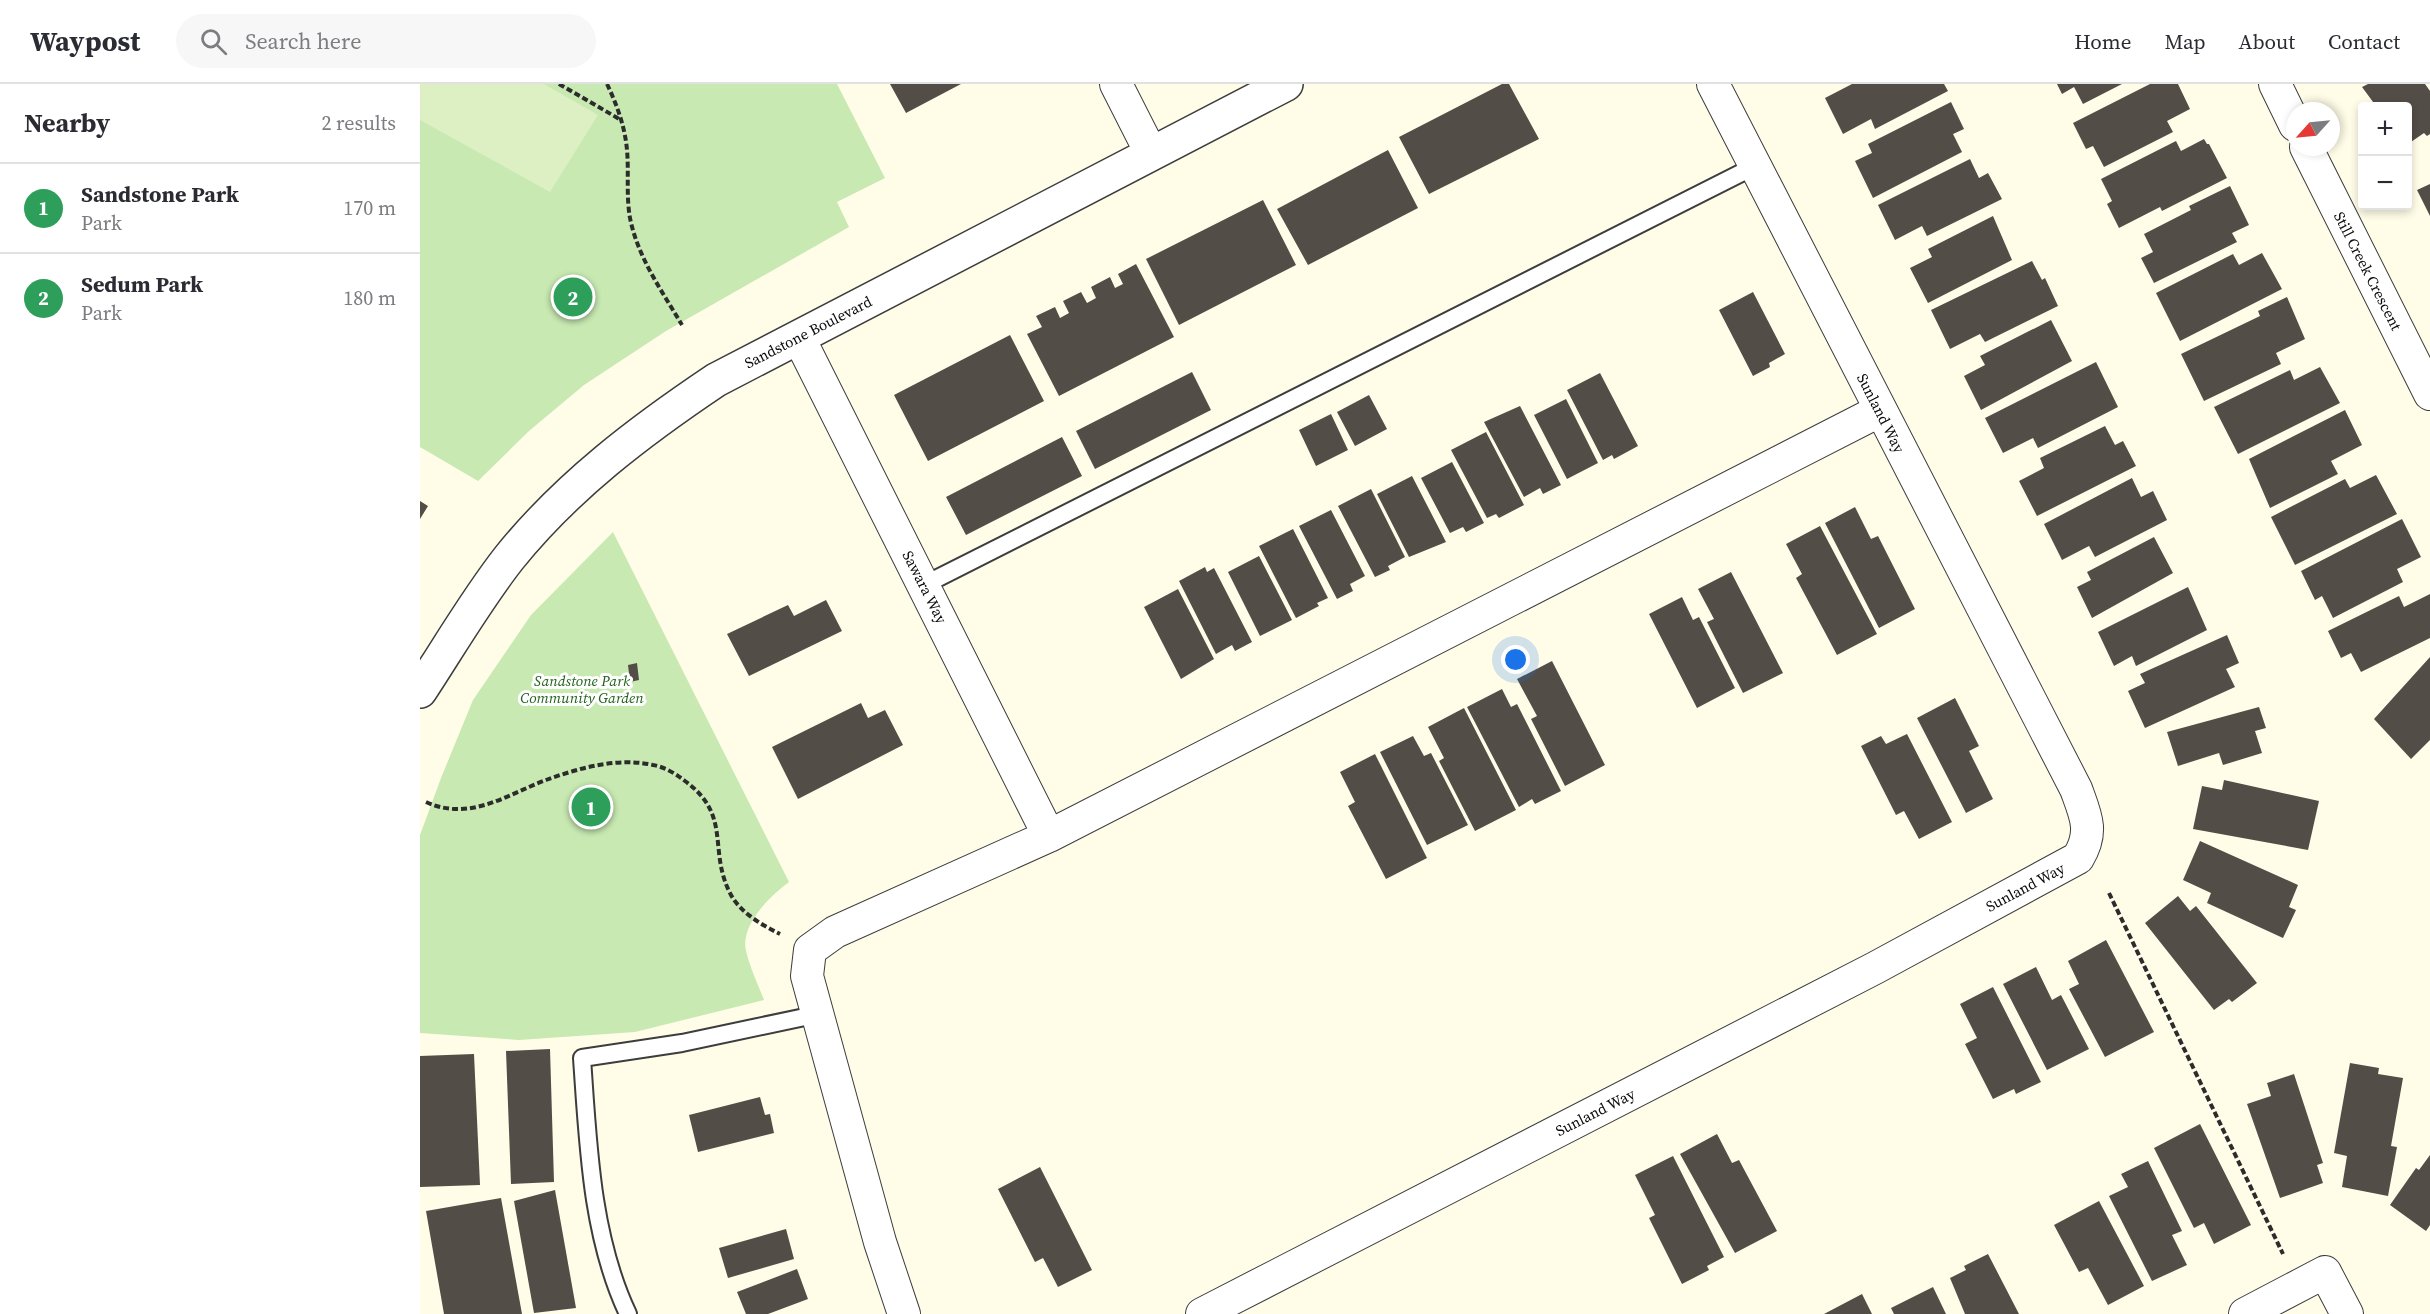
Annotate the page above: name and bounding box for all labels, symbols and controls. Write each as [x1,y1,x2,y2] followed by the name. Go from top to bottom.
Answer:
[176,14,596,68] search box
[30,22,140,60] text: Waypost
[197,25,230,58] icon: search
[245,26,361,56] text: Search here
[2074,27,2132,56] text: Home
[2165,27,2206,56] text: Map
[2239,27,2295,56] text: About
[2328,27,2400,56] text: Contact
[2286,102,2340,156] north arrow
[2358,102,2412,210] map controls
[2358,102,2412,156] button: +
[24,105,110,141] text: Nearby
[321,109,396,137] text: 2 results
[2358,156,2412,210] button: −
[81,179,239,209] text: Sandstone Park
[38,194,49,222] text: 1
[343,194,396,222] text: 170 m
[2329,208,2407,334] street label: Still Creek Crescent
[81,209,122,237] text: Park
[81,269,203,299] text: Sedum Park
[554,274,592,320] pin: 2
[38,284,49,312] text: 2
[343,284,396,312] text: 180 m
[741,291,876,373] street label: Sandstone Boulevard
[81,299,122,327] text: Park
[1852,370,1910,457] street label: Sunland Way
[898,547,952,627] street label: Sawara Way
[1501,645,1530,674] your location
[520,670,644,708] park label: Sandstone Park Community Garden
[572,784,610,830] pin: 1
[1982,857,2068,917] street label: Sunland Way
[1552,1083,1639,1141] street label: Sunland Way

